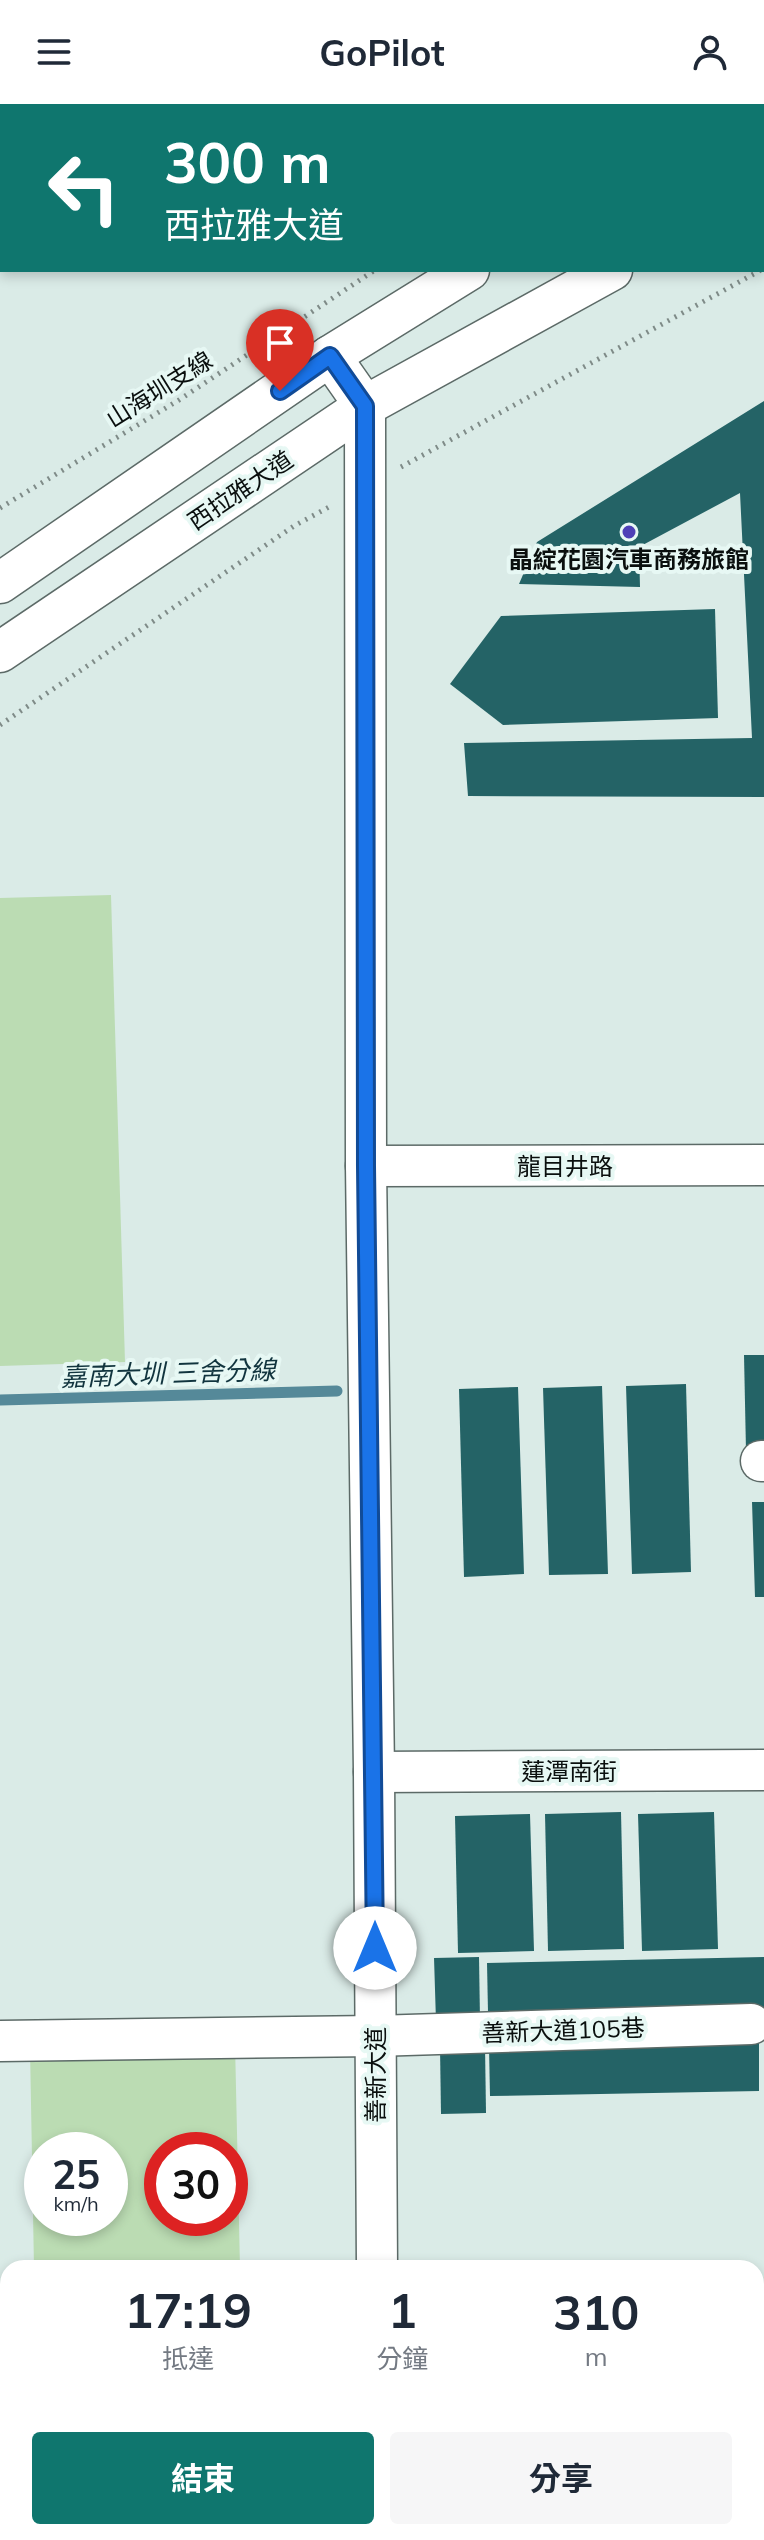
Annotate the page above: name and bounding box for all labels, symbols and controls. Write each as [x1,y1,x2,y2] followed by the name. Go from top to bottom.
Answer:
[32,30,76,74] icon: menu
[319,30,445,75] text: GoPilot
[688,30,732,74] icon: person
[164,127,331,197] text: 300 m
[32,136,136,240] icon: left
[164,202,344,247] text: 西拉雅大道
[246,309,314,391] pin
[258,321,302,365] icon: arrive
[100,344,218,434] street label: 山海圳支線
[182,444,298,536] street label: 西拉雅大道
[620,523,638,541] marker: 晶綻花園汽車商務旅館
[509,544,749,574] place label: 晶綻花園汽車商務旅館
[517,1151,613,1181] street label: 龍目井路
[60,1353,279,1393] water label: 嘉南大圳 三舍分線
[521,1756,617,1786] street label: 蓮潭南街
[333,1906,417,1990] position arrow
[481,2012,645,2048] street label: 善新大道105巷
[360,2027,390,2123] street label: 善新大道
[144,2132,248,2236] speed limit sign: 30
[52,2149,100,2199] text: 25
[53,2191,99,2216] text: km/h
[125,2280,252,2340] text: 17:19
[388,2280,417,2340] text: 1
[553,2282,639,2342] text: 310
[585,2340,608,2373] text: m
[162,2342,214,2375] text: 抵達
[376,2342,428,2375] text: 分鐘
[32,2432,374,2524] button: 結束
[390,2432,732,2524] button: 分享

